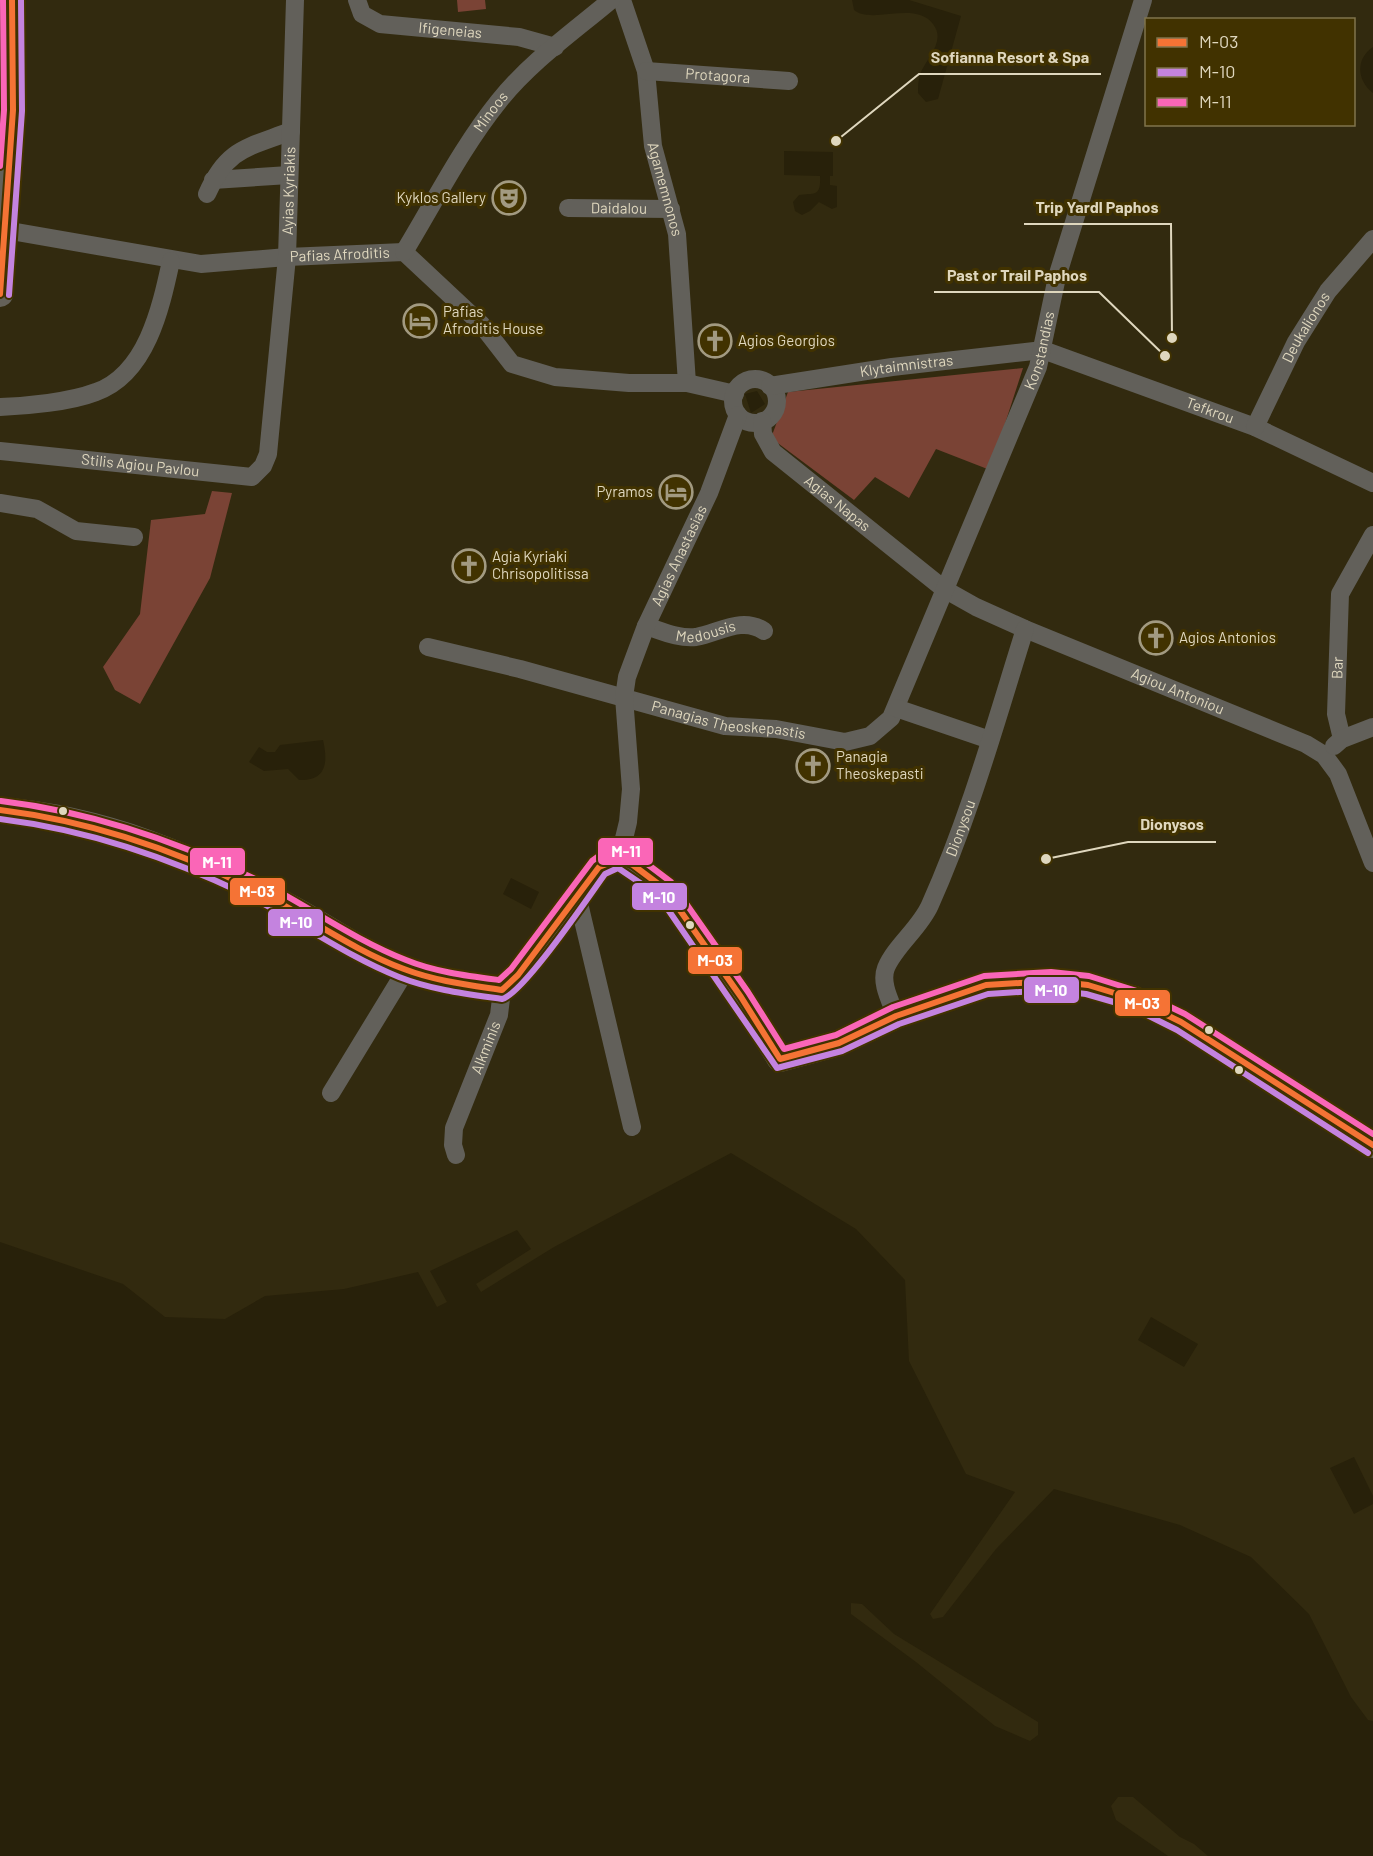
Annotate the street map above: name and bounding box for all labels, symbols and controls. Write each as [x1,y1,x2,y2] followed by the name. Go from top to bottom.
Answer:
[418,18,483,42] street label: Ifigeneias
[1145,18,1355,126] legend
[1199,30,1238,52] text: M-03
[919,40,1101,74] callout: Sofianna Resort & Spa
[931,47,1089,66] text: Sofianna Resort & Spa
[1199,60,1235,82] text: M-10
[685,64,751,86] street label: Protagora
[469,87,511,135] street label: Minoos
[1199,90,1232,112] text: M-11
[644,140,687,238] street label: Agamemnonos
[278,146,298,235] street label: Ayias Kyriakis
[491,180,527,216] theatre icon: Kyklos Gallery
[396,188,486,206] place label: Kyklos Gallery
[1024,190,1171,224] callout: Trip Yardl Paphos
[1036,197,1158,216] text: Trip Yardl Paphos
[591,198,647,217] street label: Daidalou
[289,243,390,265] street label: Pafias Afroditis
[934,258,1099,292] callout: Past or Trail Paphos
[947,265,1087,284] text: Past or Trail Paphos
[1277,288,1333,365] street label: Deukalionos
[443,302,544,337] place label: Pafias Afroditis House
[402,303,438,339] hotel icon: Pafias Afroditis House
[1020,309,1058,392] street label: Konstandias
[697,323,733,359] church icon: Agios Georgios
[738,331,835,349] place label: Agios Georgios
[858,350,954,380] street label: Klytaimnistras
[1184,393,1237,427] street label: Tefkrou
[80,449,200,480] street label: Stilis Agiou Pavlou
[801,471,875,535] street label: Agias Napas
[658,474,694,510] hotel icon: Pyramos
[596,482,653,500] place label: Pyramos
[647,502,710,609] street label: Agias Anastasias
[492,547,589,582] place label: Agia Kyriaki Chrisopolitissa
[451,548,487,584] church icon: Agia Kyriaki Chrisopolitissa
[675,616,737,645] street label: Medousis
[1138,620,1174,656] church icon: Agios Antonios
[1179,628,1276,646] place label: Agios Antonios
[1327,656,1346,679] street label: Bar
[1129,663,1227,718] street label: Agiou Antoniou
[650,696,807,742] street label: Panagias Theoskepastis
[836,747,924,782] place label: Panagia Theoskepasti
[795,748,831,784] church icon: Panagia Theoskepasti
[941,797,978,859] street label: Dionysou
[57,805,69,817] unlabelled marker
[1128,808,1216,842] callout: Dionysos
[1140,814,1204,833] text: Dionysos
[597,837,654,866] line badge: M-11
[611,841,641,860] text: M-11
[189,847,246,876] line badge: M-11
[202,852,232,871] text: M-11
[229,877,286,906] line badge: M-03
[239,881,275,900] text: M-03
[631,882,688,911] line badge: M-10
[643,887,675,906] text: M-10
[267,908,324,937] line badge: M-10
[280,912,312,931] text: M-10
[684,919,696,931] unlabelled marker
[687,946,743,975] line badge: M-03
[697,950,733,969] text: M-03
[1023,976,1080,1004] line badge: M-10
[1035,980,1067,999] text: M-10
[1114,989,1171,1017] line badge: M-03
[1124,993,1160,1012] text: M-03
[466,1018,504,1076] street label: Alkminis
[1203,1024,1215,1036] unlabelled marker
[1233,1064,1245,1076] unlabelled marker

